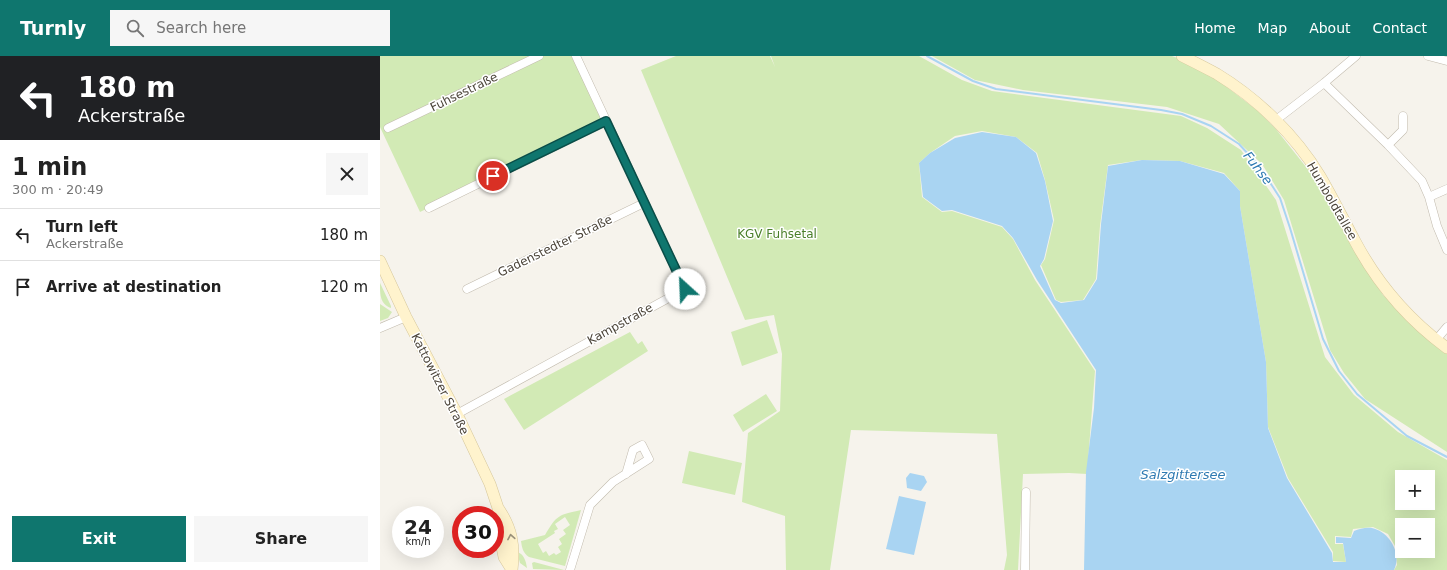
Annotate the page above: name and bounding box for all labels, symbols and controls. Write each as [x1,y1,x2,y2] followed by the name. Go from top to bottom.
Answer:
[110,10,390,46] search box
[20,17,86,39] text: Turnly
[124,17,146,39] icon: search
[156,19,246,37] text: Search here
[1194,20,1236,36] text: Home
[1258,20,1287,36] text: Map
[1309,20,1351,36] text: About
[1373,20,1427,36] text: Contact
[428,70,500,114] street label: Fuhsestraße
[78,71,175,104] text: 180 m
[12,72,64,124] icon: left
[78,105,185,126] text: Ackerstraße
[1240,148,1276,188] water label: Fuhse
[12,153,87,181] text: 1 min
[326,153,368,195] button: close
[476,159,510,193] pin
[1304,160,1360,242] street label: Humboldtallee
[482,165,504,187] icon: arrive
[12,182,103,197] text: 300 m · 20:49
[495,212,615,280] street label: Gadenstedter Straße
[46,218,118,236] text: Turn left
[12,224,34,246] icon: left
[320,226,368,244] text: 180 m
[737,227,817,241] park label: KGV Fuhsetal
[46,236,124,251] text: Ackerstraße
[664,268,706,310] position arrow
[12,276,34,298] icon: arrive
[46,278,221,296] text: Arrive at destination
[320,278,368,296] text: 120 m
[585,300,655,348] street label: Kampstraße
[408,331,472,437] street label: Kattowitzer Straße
[1141,467,1225,482] water label: Salzgittersee
[1395,470,1435,558] map controls
[1395,470,1435,510] button: +
[452,506,504,558] speed limit sign: 30
[404,515,432,539] text: 24
[12,516,186,562] button: Exit
[194,516,368,562] button: Share
[1395,518,1435,558] button: −
[507,534,516,541] one-way arrow
[405,536,431,547] text: km/h

